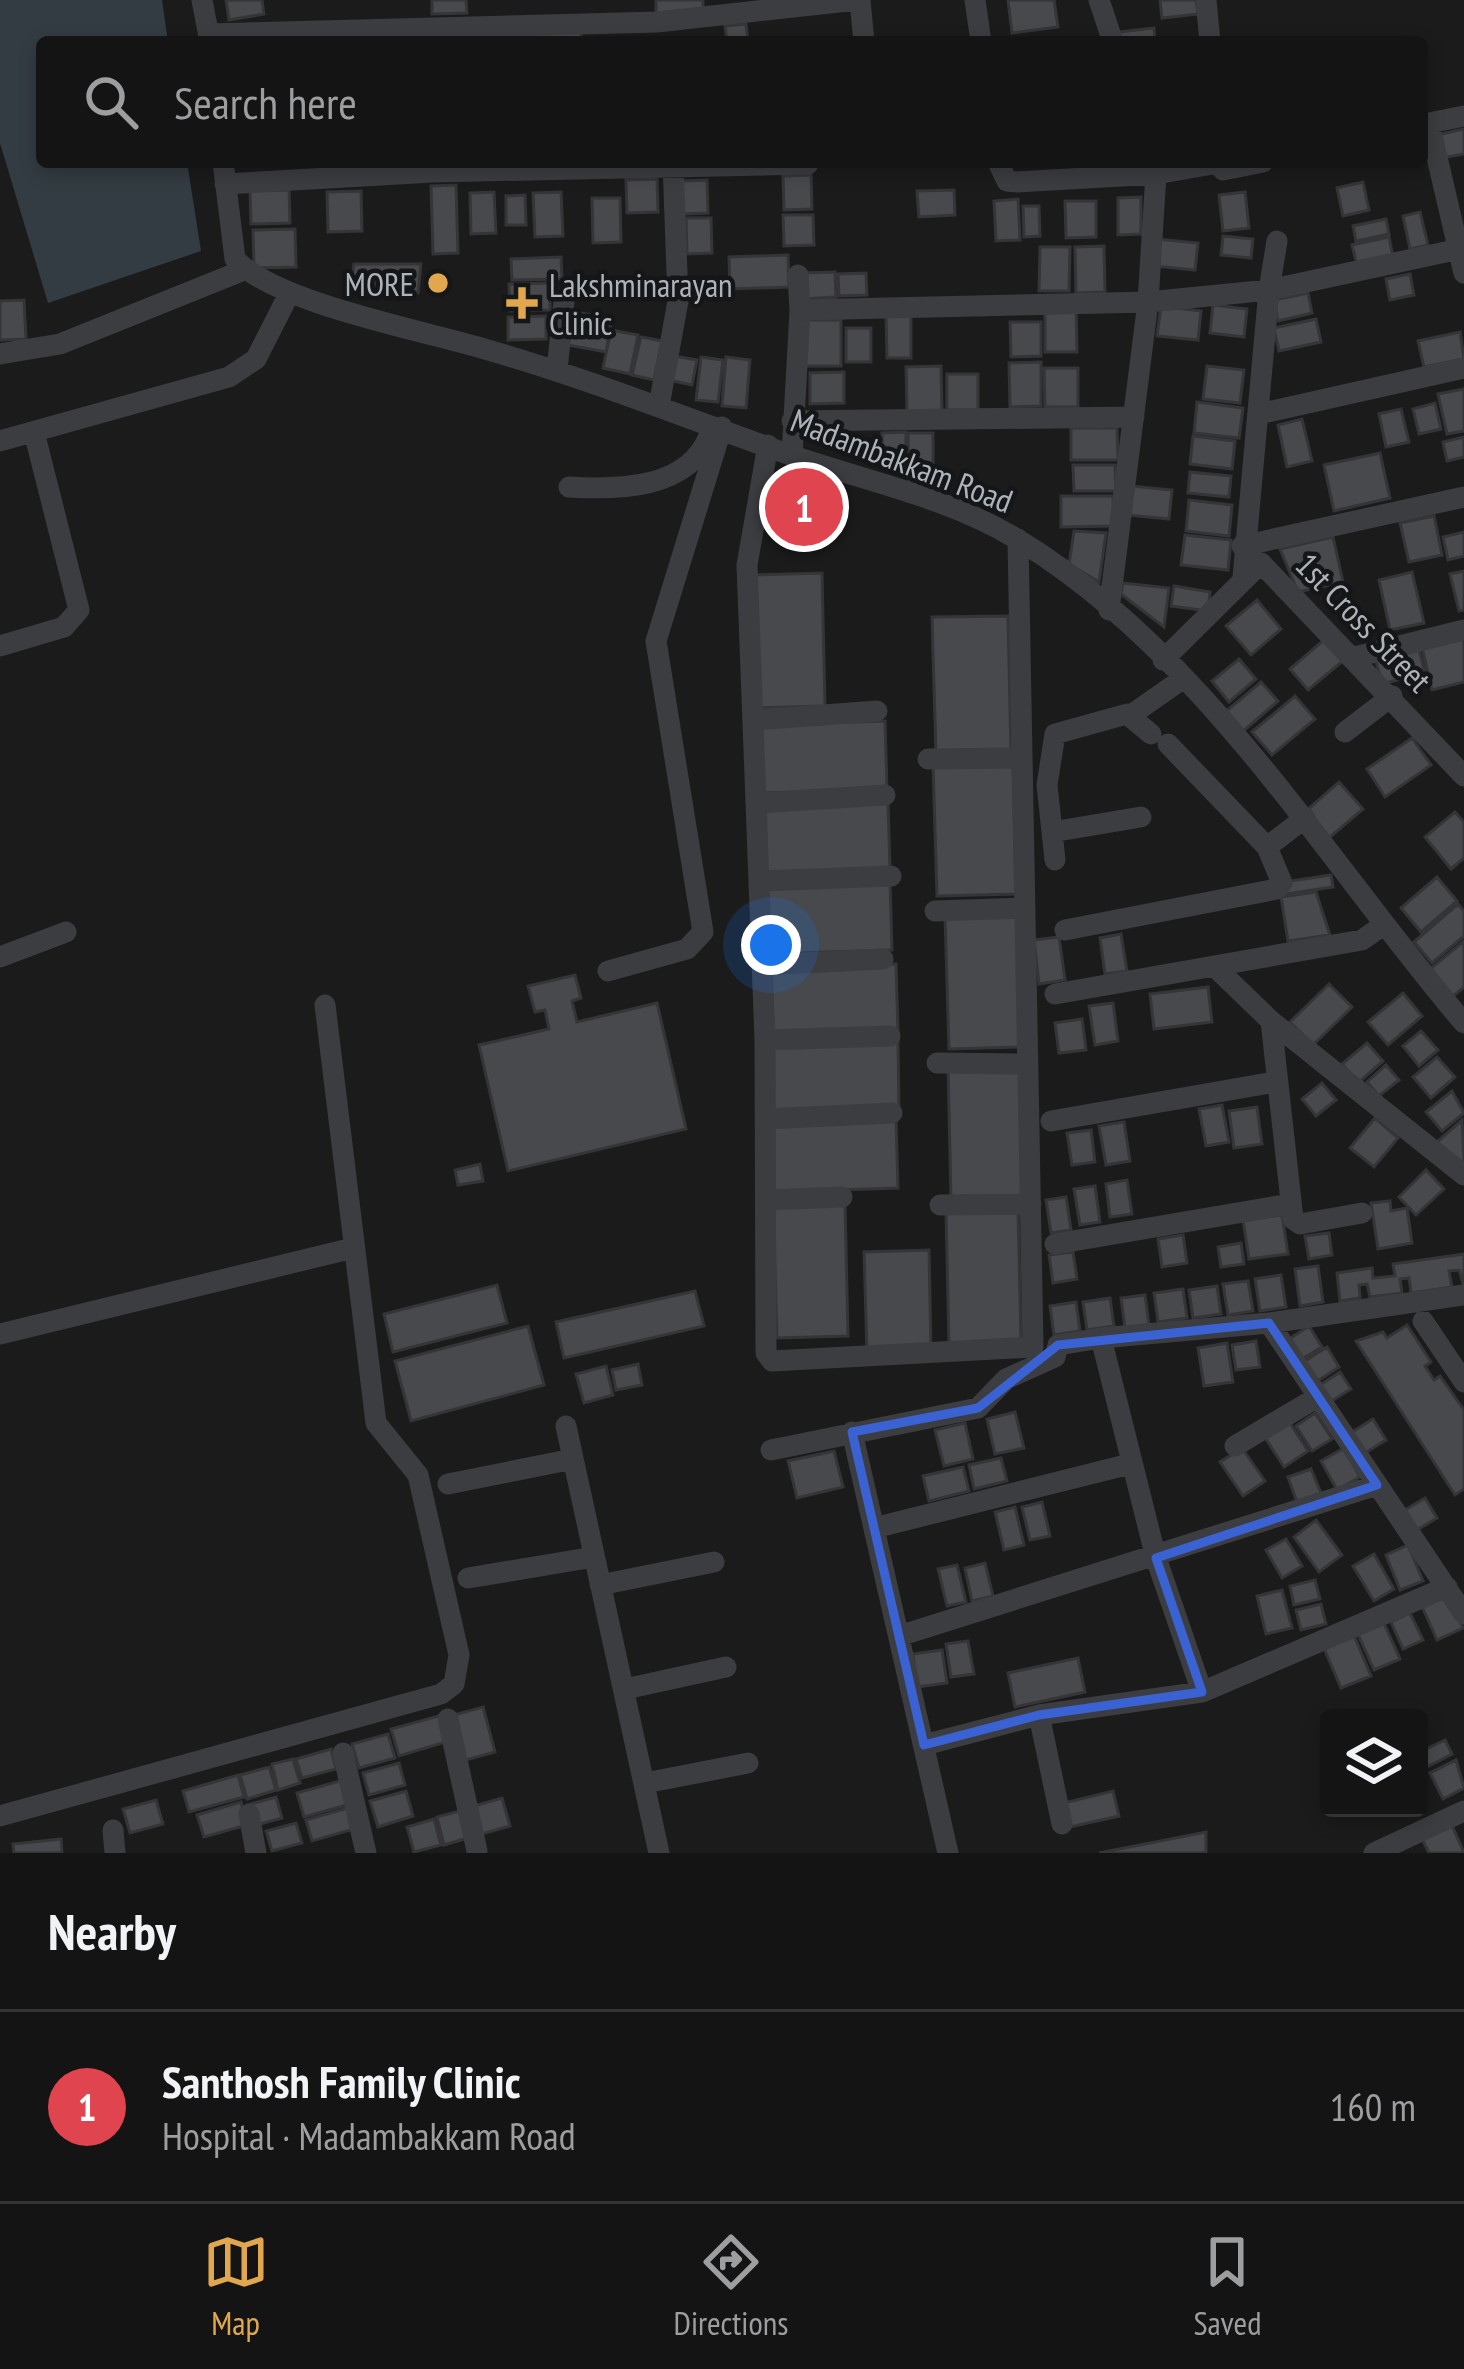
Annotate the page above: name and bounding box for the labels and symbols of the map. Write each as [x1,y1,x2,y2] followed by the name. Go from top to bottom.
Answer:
[345,262,414,305] place label: MORE
[549,263,733,344] place label: Lakshminarayan Clinic
[425,270,451,296] marker: MORE
[506,287,538,319] marker: Lakshminarayan Clinic
[785,398,1019,522] street label: Madambakkam Road
[765,462,843,552] pin: 1
[1287,543,1441,701] street label: 1st Cross Street
[741,915,801,975] your location

